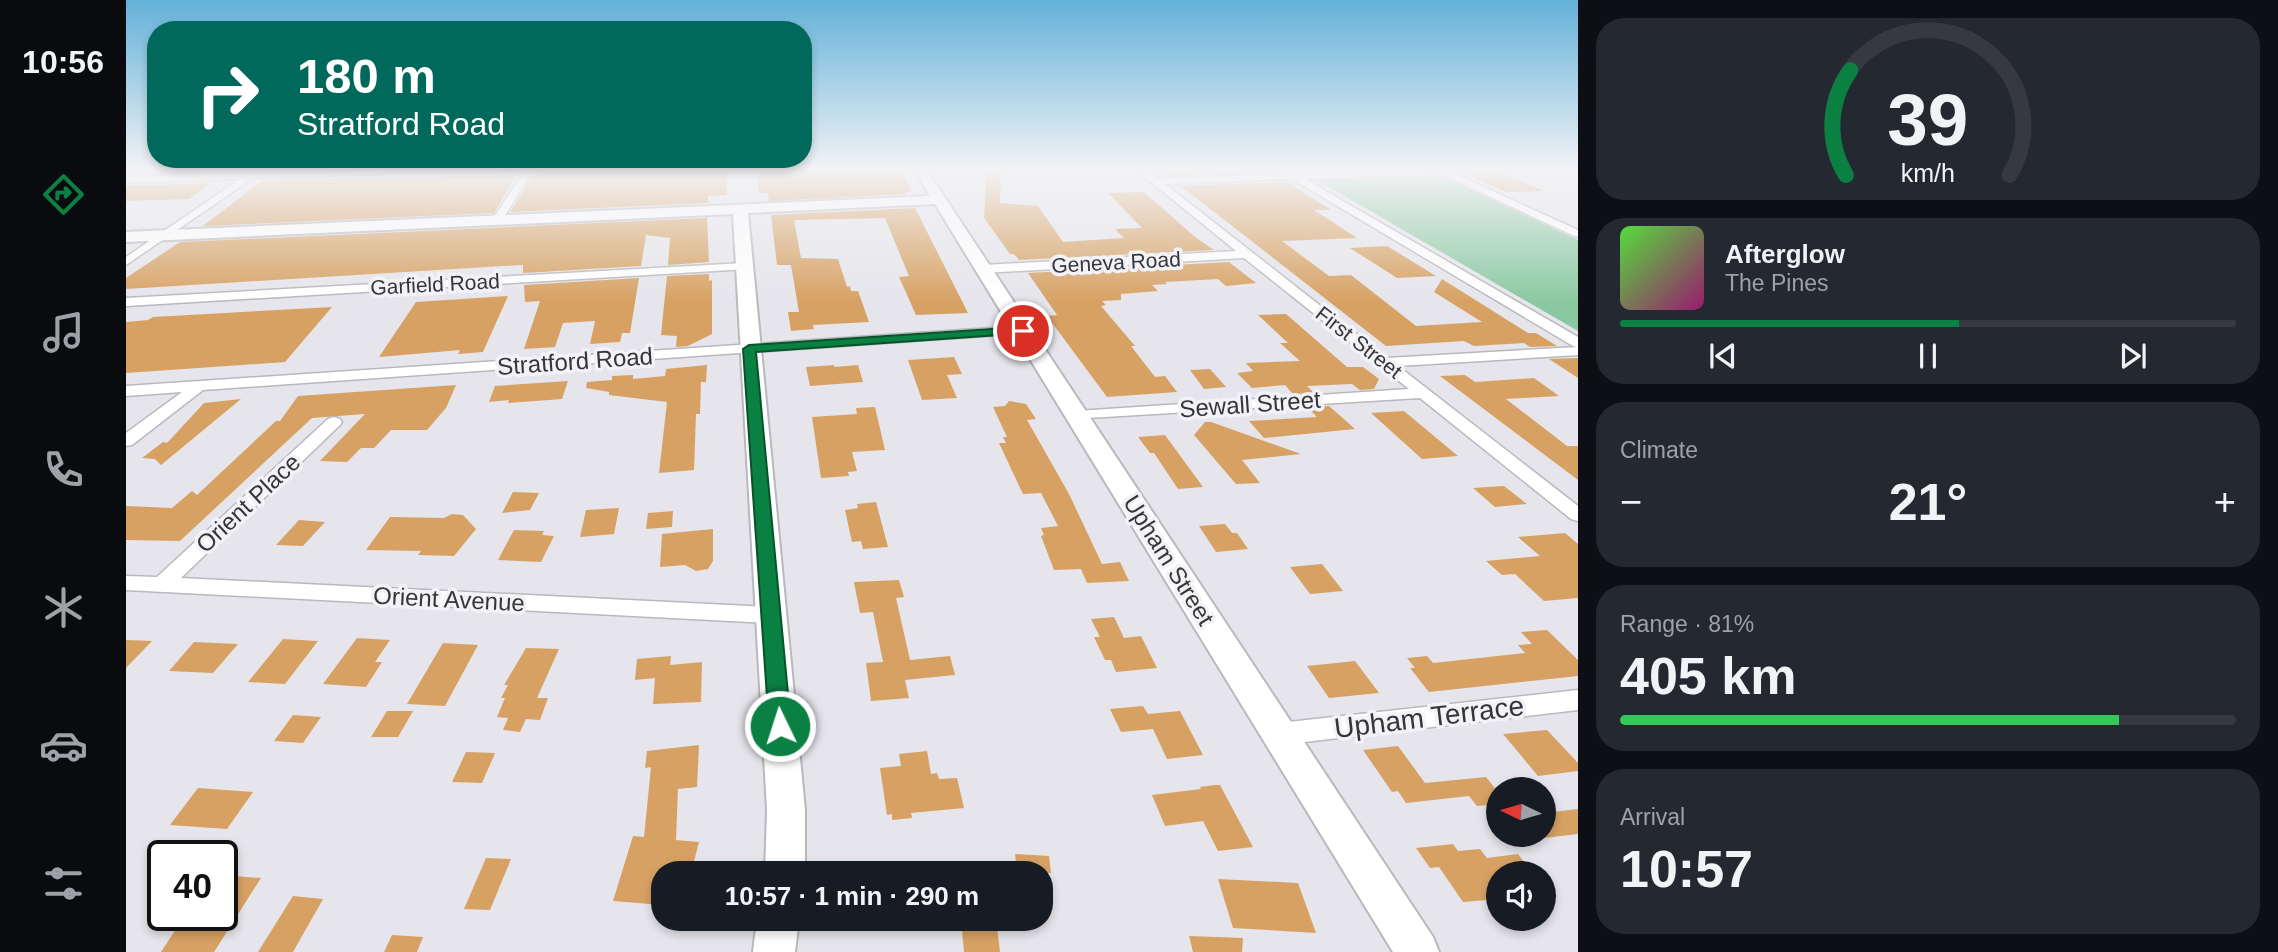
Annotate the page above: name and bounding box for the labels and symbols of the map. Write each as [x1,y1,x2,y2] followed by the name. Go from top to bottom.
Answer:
[1051,247,1181,277] street label: Geneva Road
[370,269,500,299] street label: Garfield Road
[993,301,1053,361] pin
[1311,301,1407,383] street label: First Street
[496,342,654,380] street label: Stratford Road
[1179,386,1322,422] street label: Sewall Street
[191,448,305,558] street label: Orient Place
[1118,490,1220,630] street label: Upham Street
[373,582,525,616] street label: Orient Avenue
[743,689,817,763] position arrow
[1332,690,1526,744] street label: Upham Terrace
[1486,777,1556,847] north arrow
[147,840,238,931] speed limit sign: 40

